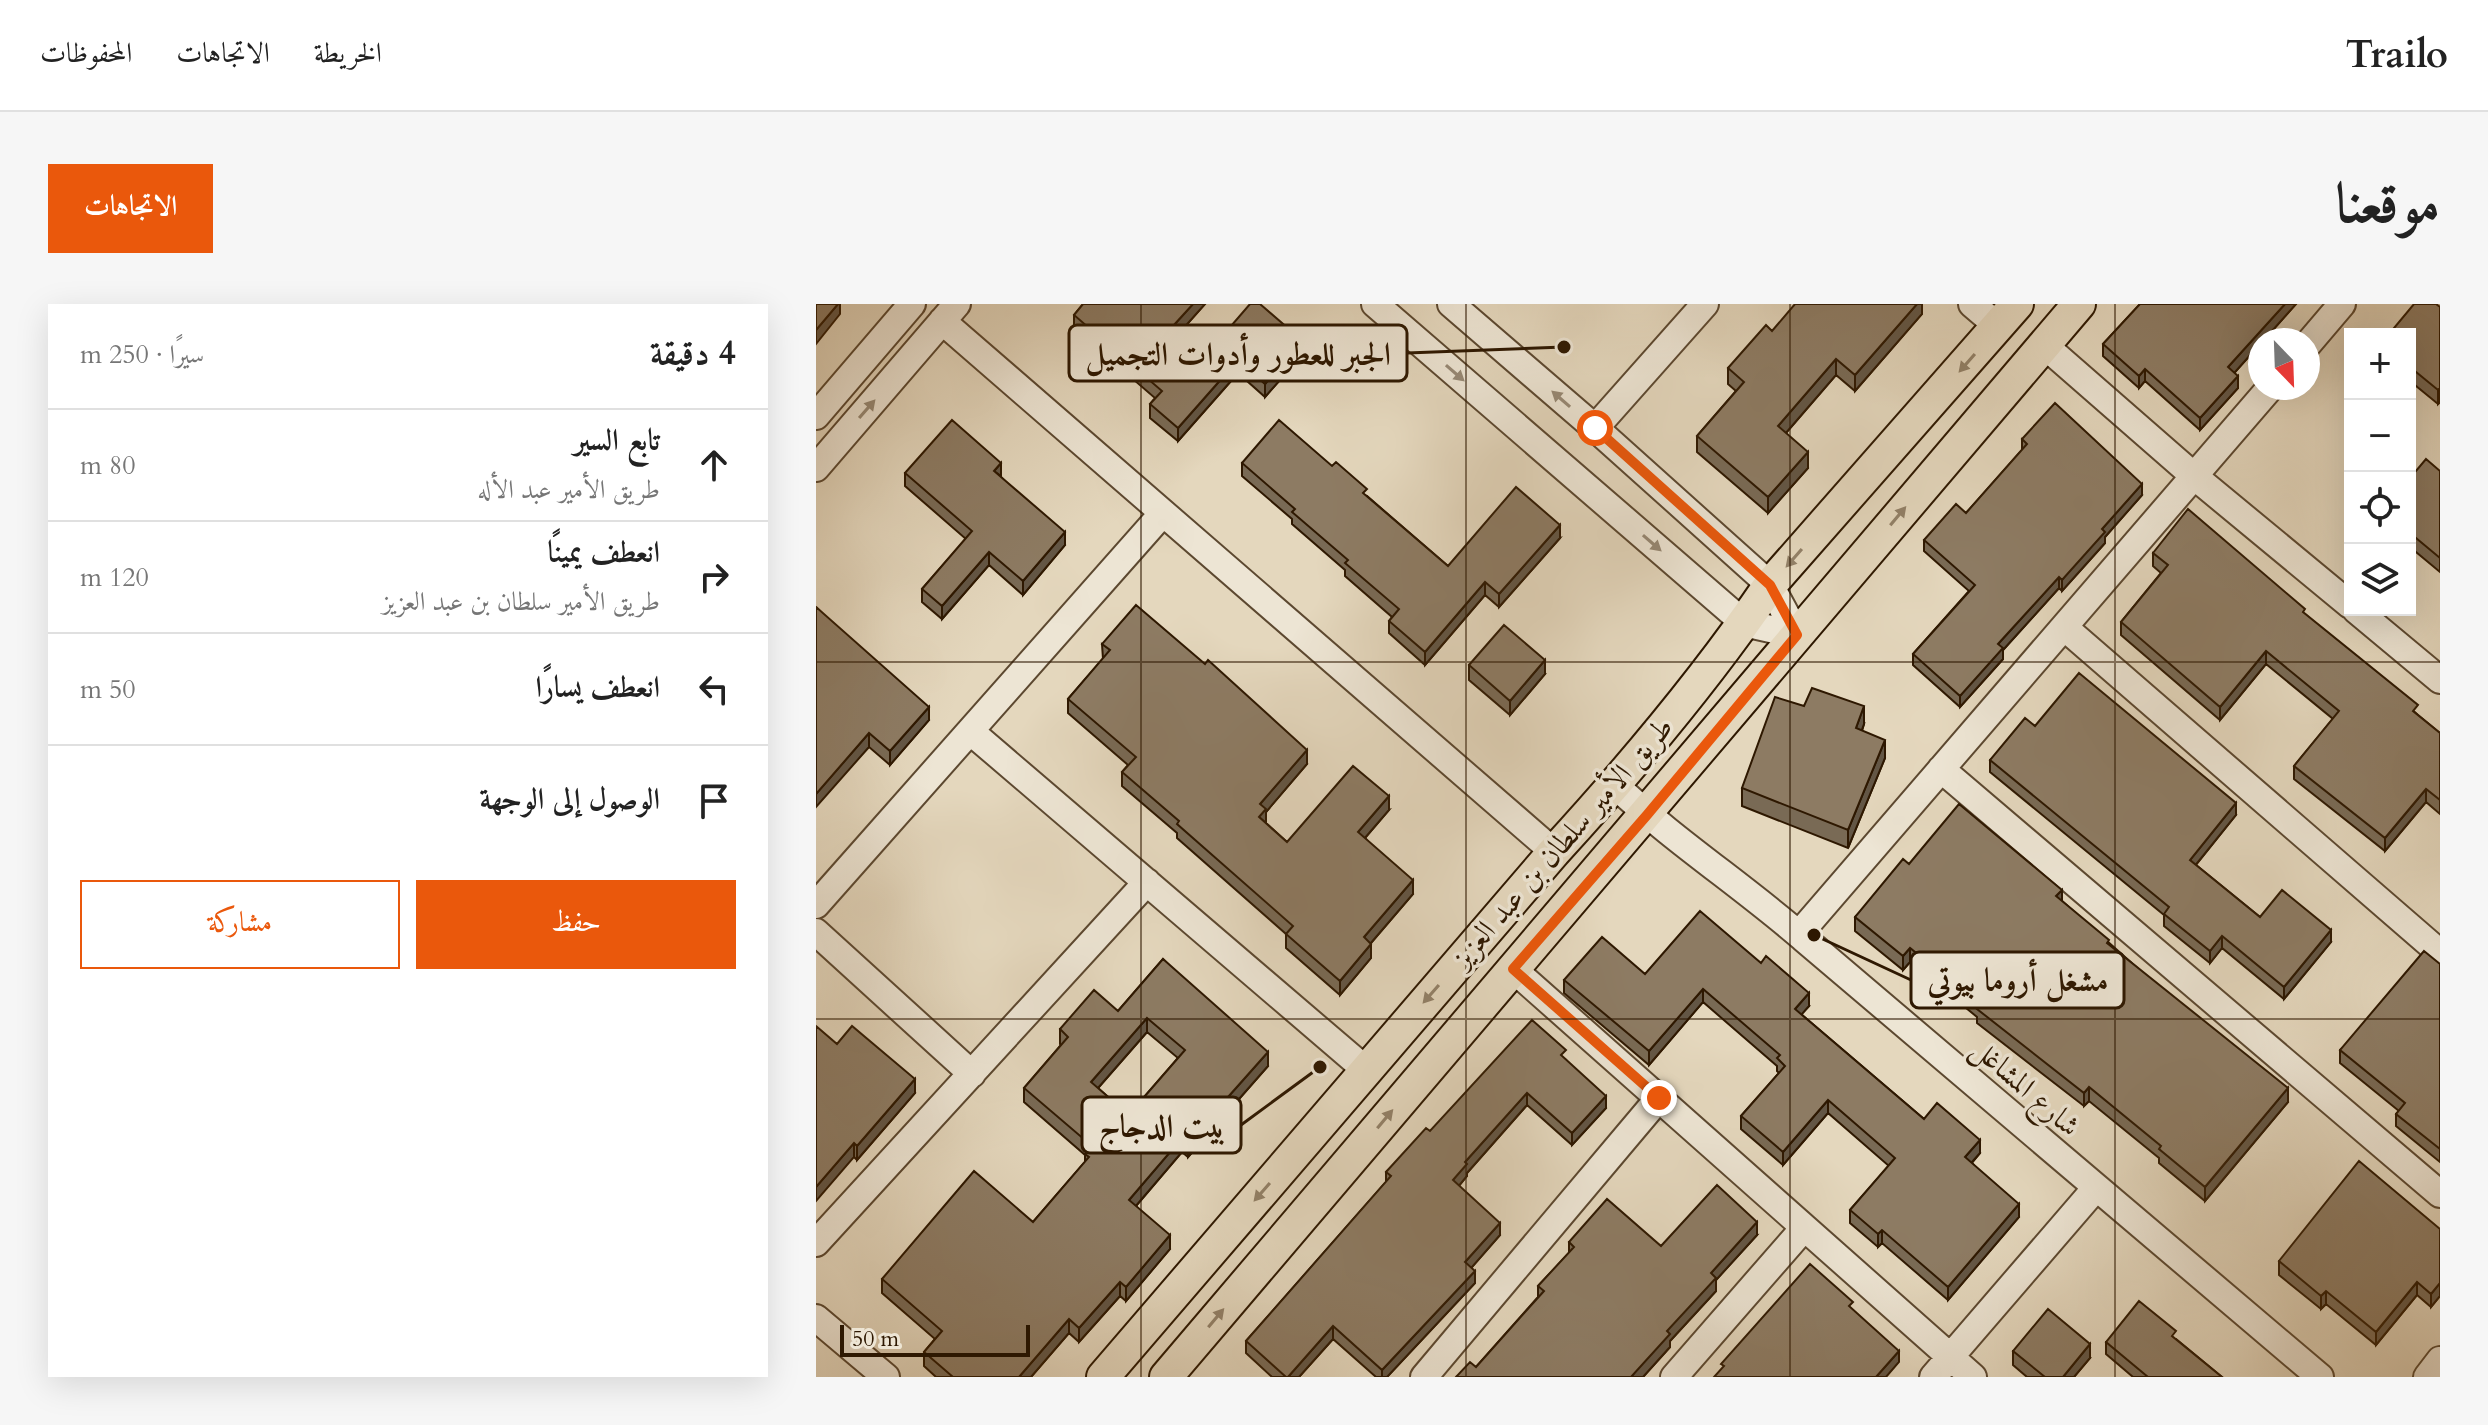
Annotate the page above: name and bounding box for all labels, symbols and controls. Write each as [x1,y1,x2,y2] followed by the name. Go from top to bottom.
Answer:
[2346,29,2448,81] text: Trailo
[40,34,132,72] text: المحفوظات
[176,34,270,72] text: الاتجاهات
[314,34,382,72] text: الخريطة
[48,164,213,253] button: الاتجاهات
[2335,167,2440,242] text: موقعنا
[1069,325,1407,381] callout: الجبر للعطور وأدوات التجميل
[2248,328,2320,400] north arrow
[2344,328,2416,616] map controls
[2344,328,2416,400] button: +
[650,330,736,376] text: 4 دقيقة
[1085,332,1391,377] text: الجبر للعطور وأدوات التجميل
[80,337,204,372] text: سيرًا · 250 m
[1958,354,1976,373] one-way arrow
[1444,364,1464,381] one-way arrow
[1552,391,1572,408] one-way arrow
[858,399,875,419] one-way arrow
[2344,400,2416,472] button: −
[1577,410,1613,446] route start
[574,420,660,461] text: تابع السير
[692,443,736,487] icon: ahead
[80,448,136,483] text: 80 m
[477,472,660,507] text: طريق الأمير عبد الأله
[2344,472,2416,544] button: locate
[1889,506,1906,526] one-way arrow
[547,532,660,573] text: انعطف يمينًا
[1641,534,1661,551] one-way arrow
[2344,544,2416,616] button: layers
[1786,548,1804,567] one-way arrow
[692,555,736,599] icon: right
[80,560,149,595] text: 120 m
[382,584,660,619] text: طريق الأمير سلطان بن عبد العزيز
[535,667,660,708] text: انعطف يسارًا
[692,667,736,711] icon: left
[80,672,136,707] text: 50 m
[1439,707,1683,979] street label: طريق الأمير سلطان بن عبد العزيز
[480,779,660,820] text: الوصول إلى الوجهة
[692,779,736,823] icon: arrive
[80,880,400,969] button: مشاركة
[416,880,736,969] button: حفظ
[1911,952,2124,1008] callout: مشغل أروما بيوتي
[1927,958,2108,1006] text: مشغل أروما بيوتي
[1423,985,1441,1004] one-way arrow
[1960,1029,2089,1149] street label: شارع المشاغل
[1641,1080,1677,1116] route end
[1082,1097,1241,1153] callout: بيت الدجاج
[1098,1105,1226,1155] text: بيت الدجاج
[1376,1110,1393,1130] one-way arrow
[1254,1181,1271,1201] one-way arrow
[1207,1308,1224,1328] one-way arrow
[840,1321,1030,1357] scale bar
[852,1324,899,1354] text: 50 m

